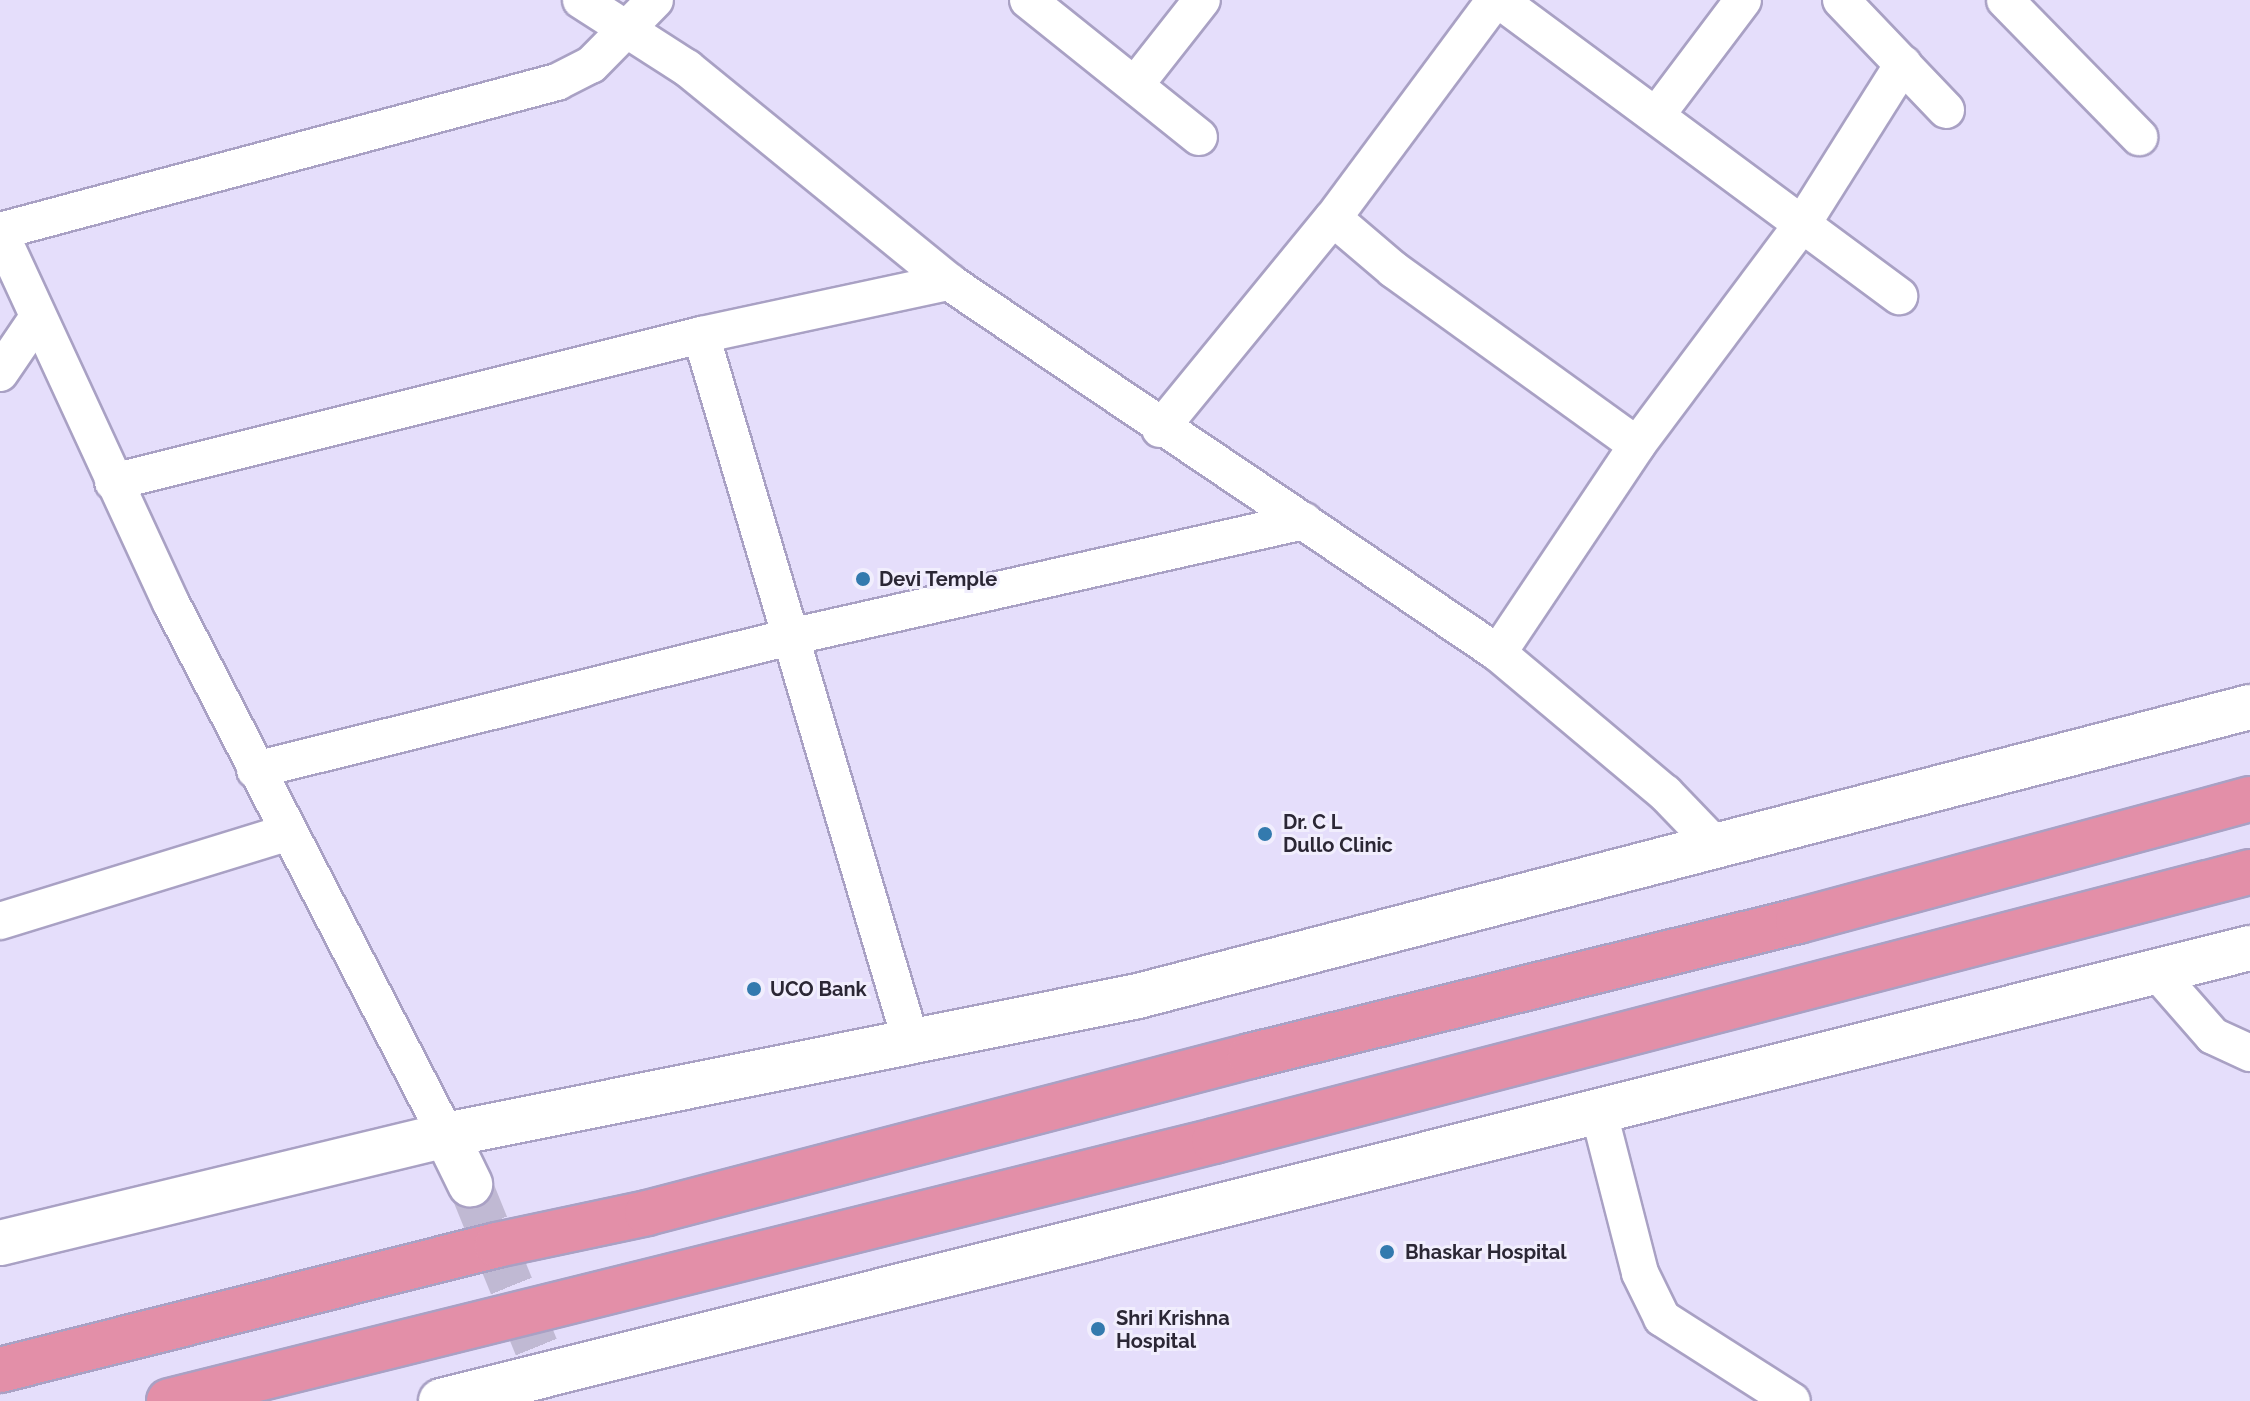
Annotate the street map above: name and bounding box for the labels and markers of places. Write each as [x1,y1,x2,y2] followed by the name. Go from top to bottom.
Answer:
[879,567,998,591] place label: Devi Temple
[854,570,872,588] marker: Devi Temple
[1283,810,1393,857] place label: Dr. C L Dullo Clinic
[1254,823,1276,845] marker: Dr. C L Dullo Clinic
[770,977,867,1001] place label: UCO Bank
[745,980,763,998] marker: UCO Bank
[1405,1240,1567,1264] place label: Bhaskar Hospital
[1376,1241,1398,1263] marker: Bhaskar Hospital
[1116,1306,1230,1353] place label: Shri Krishna Hospital
[1087,1318,1109,1340] marker: Shri Krishna Hospital

